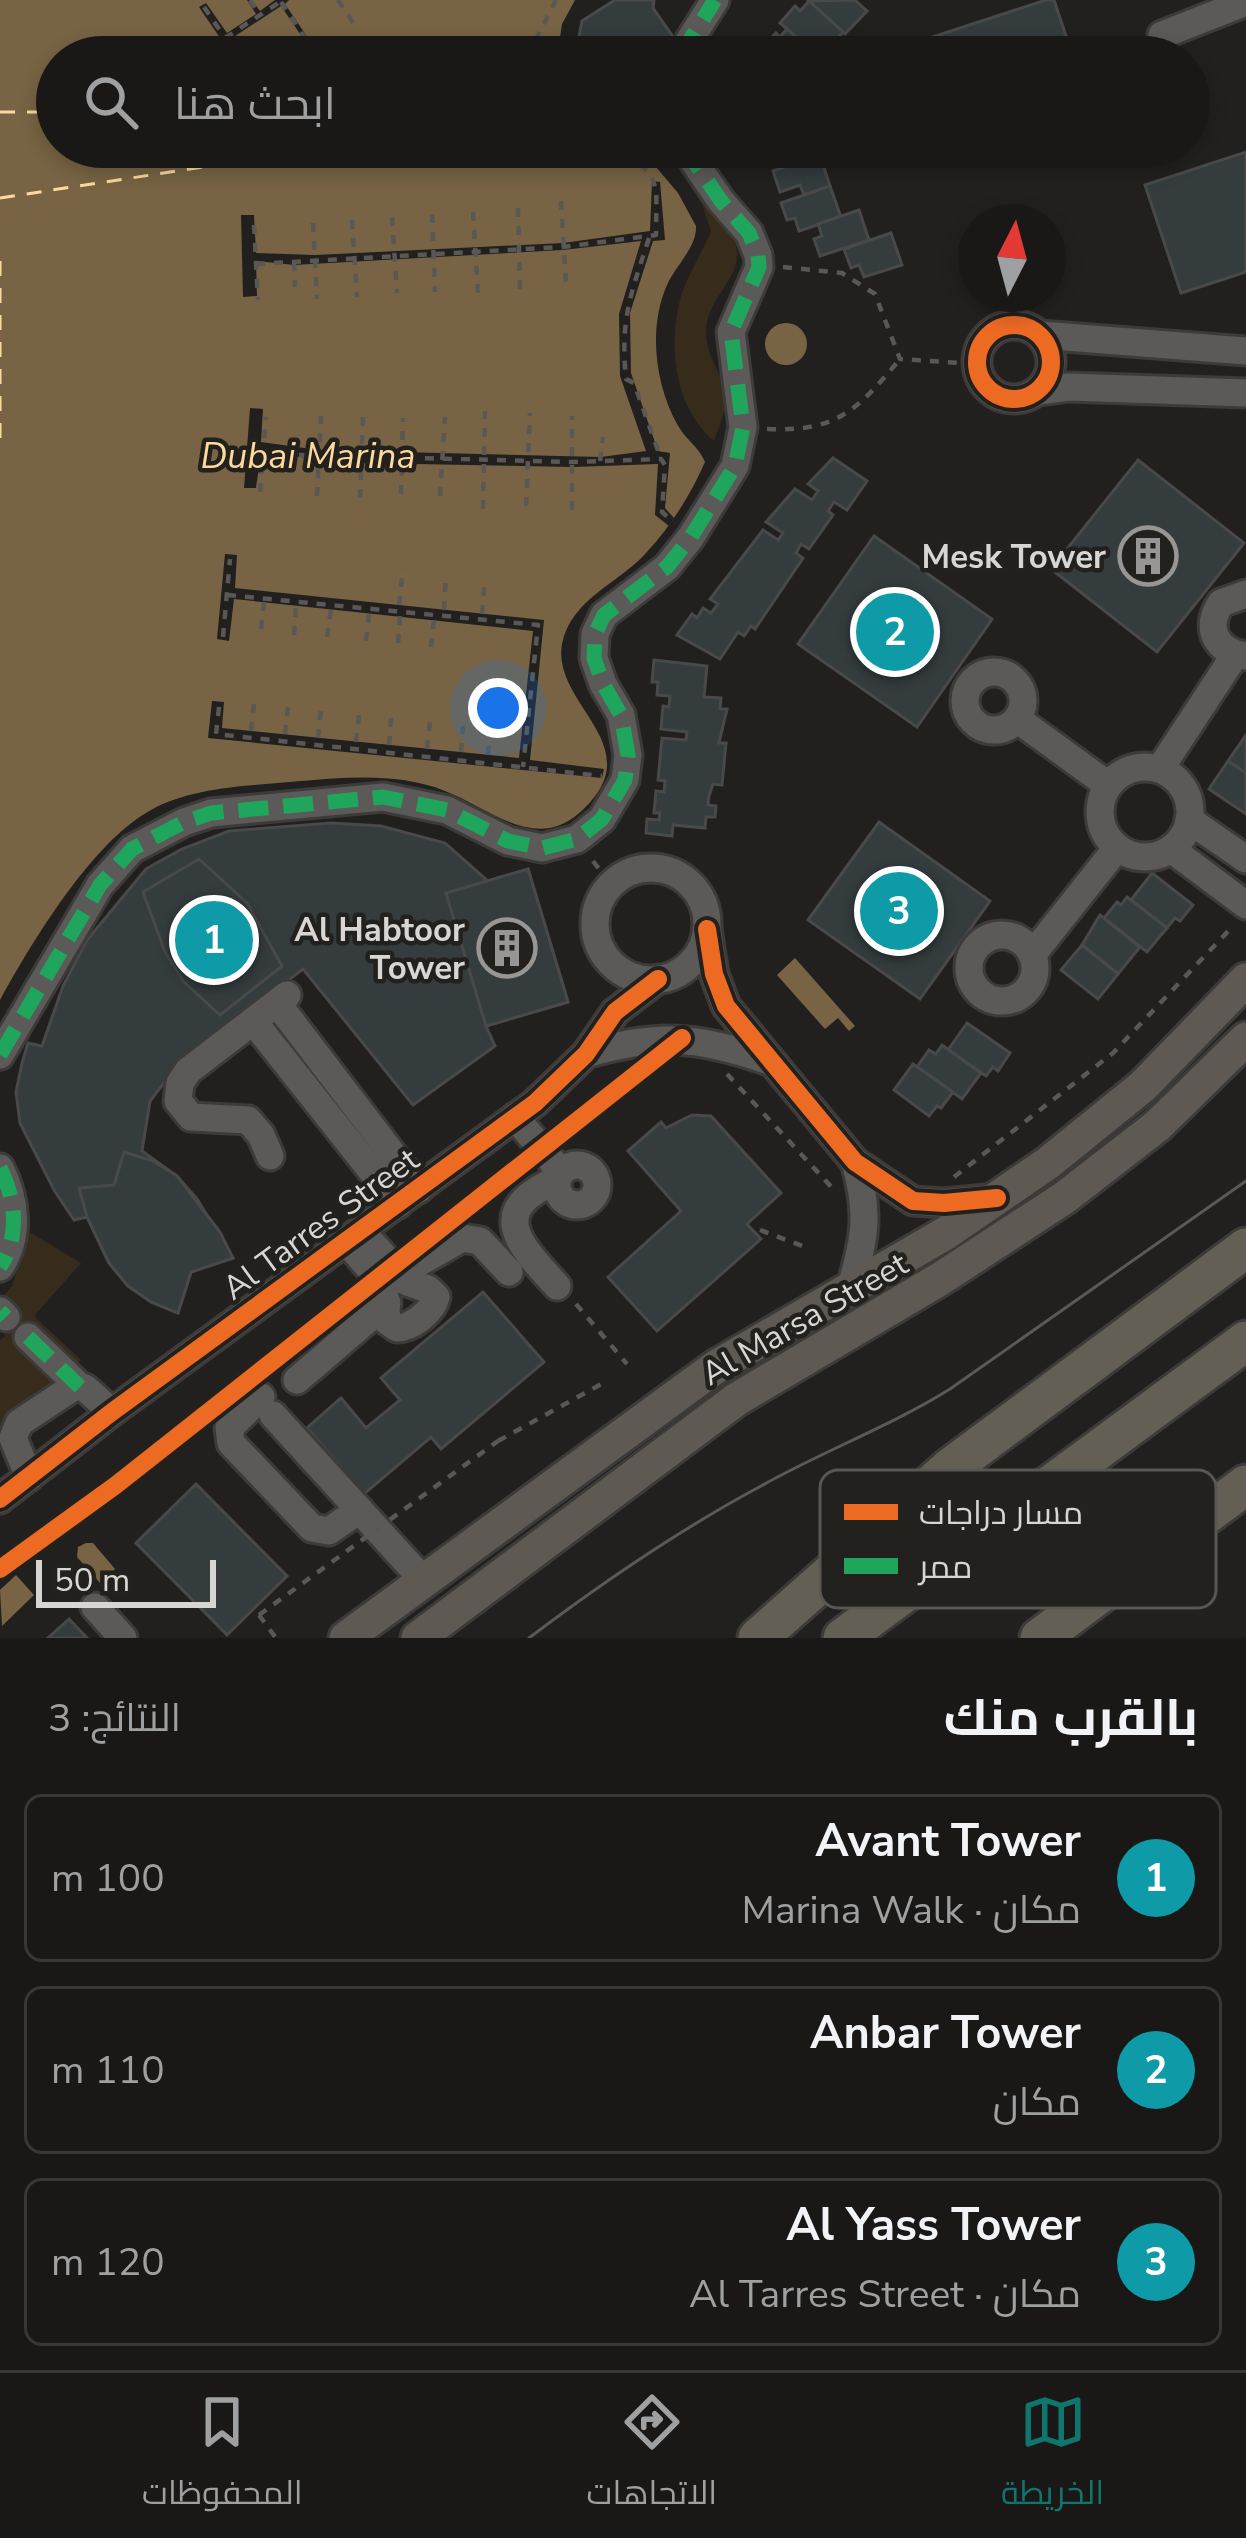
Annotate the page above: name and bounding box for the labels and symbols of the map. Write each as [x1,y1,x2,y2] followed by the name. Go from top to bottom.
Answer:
[958,204,1066,312] north arrow
[200,432,416,481] water label: Dubai Marina
[1117,525,1179,587] building icon: Mesk Tower
[922,535,1106,580] place label: Mesk Tower
[856,587,934,677] pin: 2
[468,678,528,738] your location
[860,866,938,956] pin: 3
[175,895,253,985] pin: 1
[294,908,465,991] place label: Al Habtoor Tower
[476,917,538,979] building icon: Al Habtoor Tower
[214,1137,429,1311] street label: Al Tarres Street
[693,1242,917,1397] street label: Al Marsa Street
[820,1470,1216,1608] legend
[919,1491,1083,1536] text: مسار دراجات
[917,1545,972,1590] text: ممر
[36,1554,216,1607] scale bar

